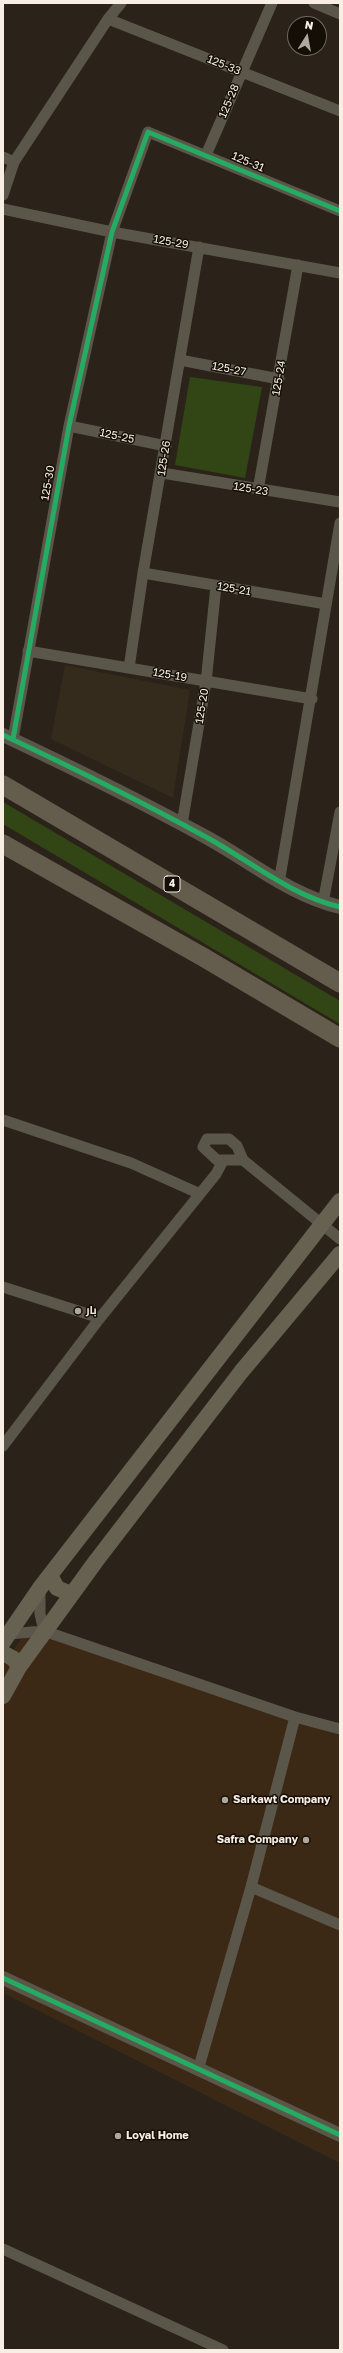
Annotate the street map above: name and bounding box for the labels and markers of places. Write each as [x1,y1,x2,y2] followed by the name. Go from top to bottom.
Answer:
[86,1304,97,1318] place label: بار
[73,1306,83,1316] marker: بار
[233,1793,330,1807] place label: Sarkawt Company
[220,1795,230,1805] marker: Sarkawt Company
[217,1833,298,1847] place label: Safra Company
[301,1835,311,1845] marker: Safra Company
[126,2129,189,2143] place label: Loyal Home
[113,2131,123,2141] marker: Loyal Home

